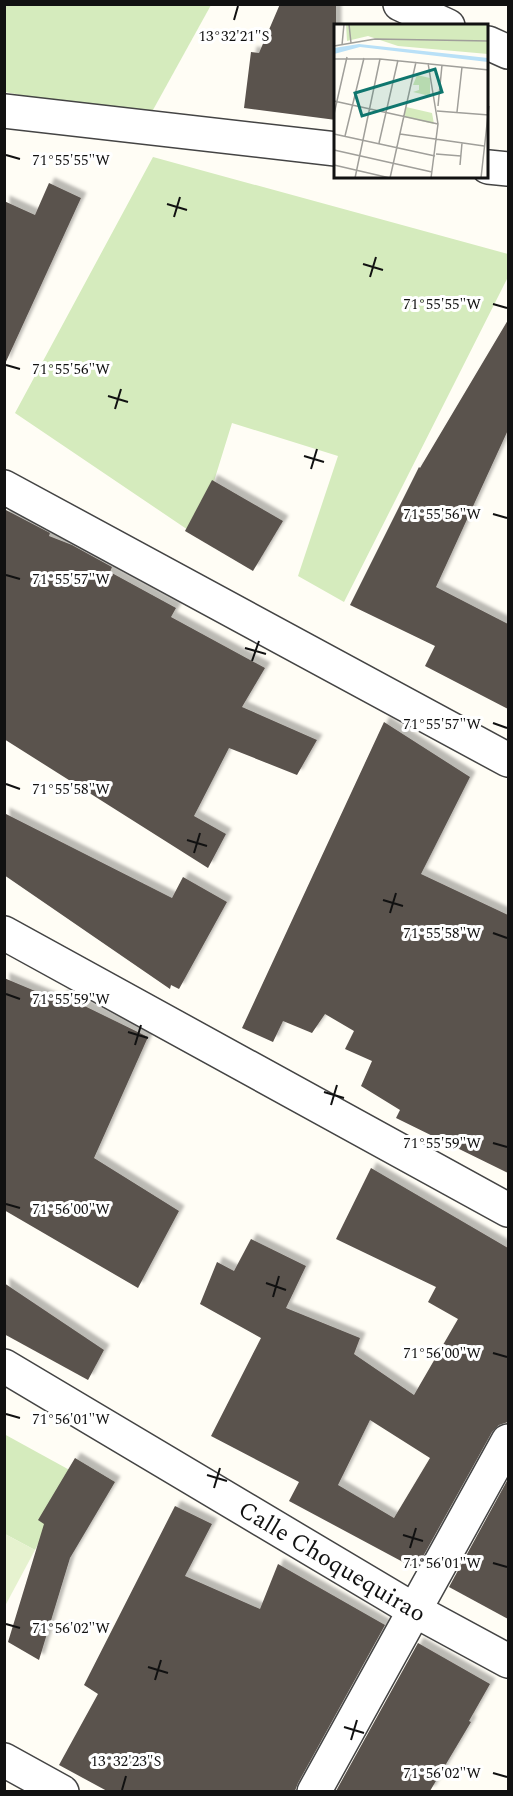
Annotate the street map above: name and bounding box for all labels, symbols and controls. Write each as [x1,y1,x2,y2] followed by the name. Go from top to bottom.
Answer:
[334,24,489,178] inset map
[199,25,270,48] text: 13°32'21"S
[32,149,110,172] text: 71°55'55"W
[403,293,481,316] text: 71°55'55"W
[32,358,110,381] text: 71°55'56"W
[403,503,481,526] text: 71°55'56"W
[32,568,110,591] text: 71°55'57"W
[403,713,481,736] text: 71°55'57"W
[32,778,110,801] text: 71°55'58"W
[403,922,481,945] text: 71°55'58"W
[32,988,110,1011] text: 71°55'59"W
[403,1132,481,1155] text: 71°55'59"W
[32,1198,110,1221] text: 71°56'00"W
[403,1342,481,1365] text: 71°56'00"W
[32,1408,110,1431] text: 71°56'01"W
[231,1492,432,1632] street label: Calle Choquequirao
[403,1552,481,1575] text: 71°56'01"W
[32,1617,110,1640] text: 71°56'02"W
[91,1750,162,1773] text: 13°32'23"S
[403,1762,481,1785] text: 71°56'02"W

